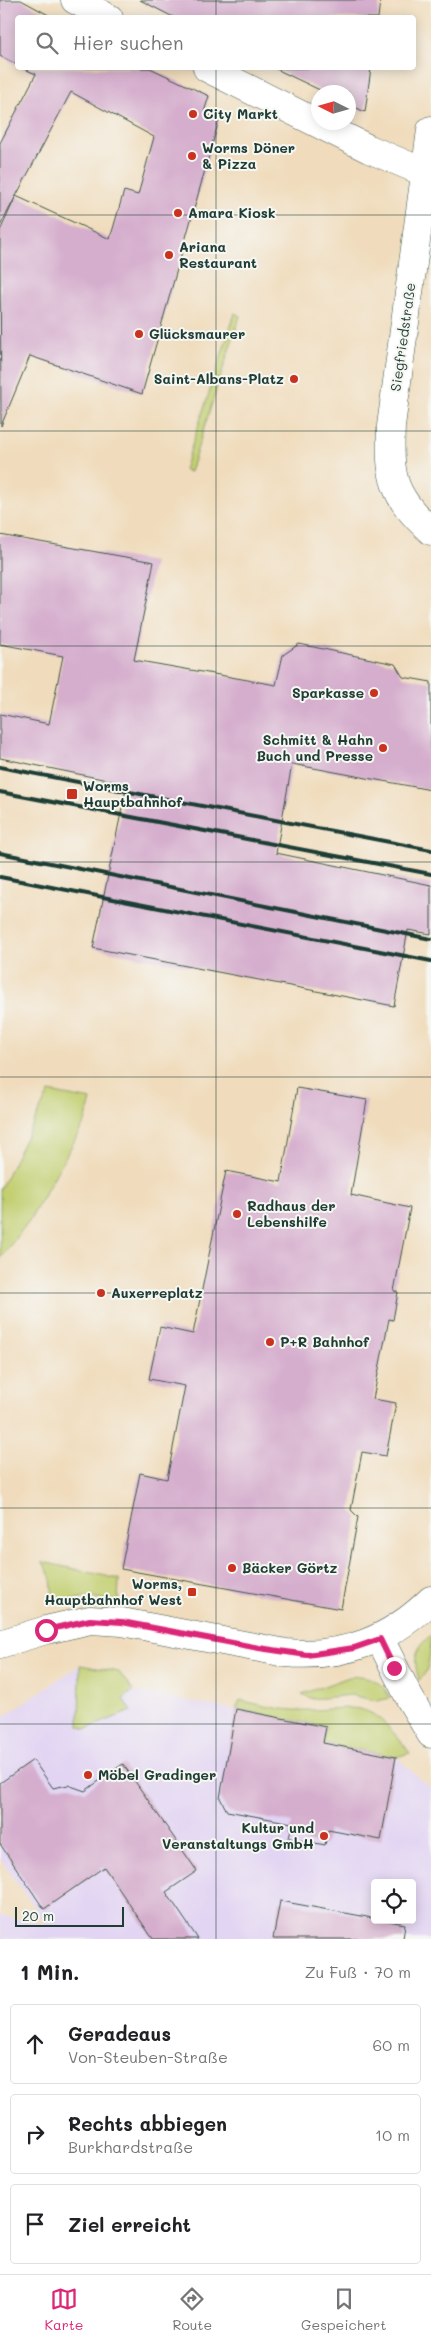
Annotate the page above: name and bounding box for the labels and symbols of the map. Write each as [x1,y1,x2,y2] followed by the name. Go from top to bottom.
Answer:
[311,85,356,130] north arrow
[203,104,278,123] place label: City Markt
[187,108,199,120] marker: City Markt
[202,138,295,173] place label: Worms Döner & Pizza
[186,150,198,162] marker: Worms Döner & Pizza
[188,203,275,222] place label: Amara Kiosk
[172,207,184,219] marker: Amara Kiosk
[179,237,257,272] place label: Ariana Restaurant
[163,249,175,261] marker: Ariana Restaurant
[385,281,420,392] street label: Siegfriedstraße
[149,324,245,343] place label: Glücksmaurer
[133,328,145,340] marker: Glücksmaurer
[154,369,284,388] place label: Saint-Albans-Platz
[288,373,300,385] marker: Saint-Albans-Platz
[292,683,364,702] place label: Sparkasse
[368,687,380,699] marker: Sparkasse
[256,730,373,765] place label: Schmitt & Hahn Buch und Presse
[377,742,389,754] marker: Schmitt & Hahn Buch und Presse
[83,776,183,811] place label: Worms Hauptbahnhof
[65,787,79,801] marker: Worms Hauptbahnhof
[247,1196,336,1231] place label: Radhaus der Lebenshilfe
[231,1208,243,1220] marker: Radhaus der Lebenshilfe
[111,1283,203,1302] place label: Auxerreplatz
[95,1287,107,1299] marker: Auxerreplatz
[280,1332,370,1351] place label: P+R Bahnhof
[264,1336,276,1348] marker: P+R Bahnhof
[242,1558,337,1577] place label: Bäcker Görtz
[226,1562,238,1574] marker: Bäcker Görtz
[44,1574,182,1609] place label: Worms, Hauptbahnhof West
[186,1586,198,1598] marker: Worms, Hauptbahnhof West
[35,1619,58,1642] route start
[383,1657,406,1680] route end
[98,1765,216,1784] place label: Möbel Gradinger
[82,1769,94,1781] marker: Möbel Gradinger
[162,1818,314,1853] place label: Kultur und Veranstaltungs GmbH
[318,1830,330,1842] marker: Kultur und Veranstaltungs GmbH
[15,1904,124,1927] scale bar

